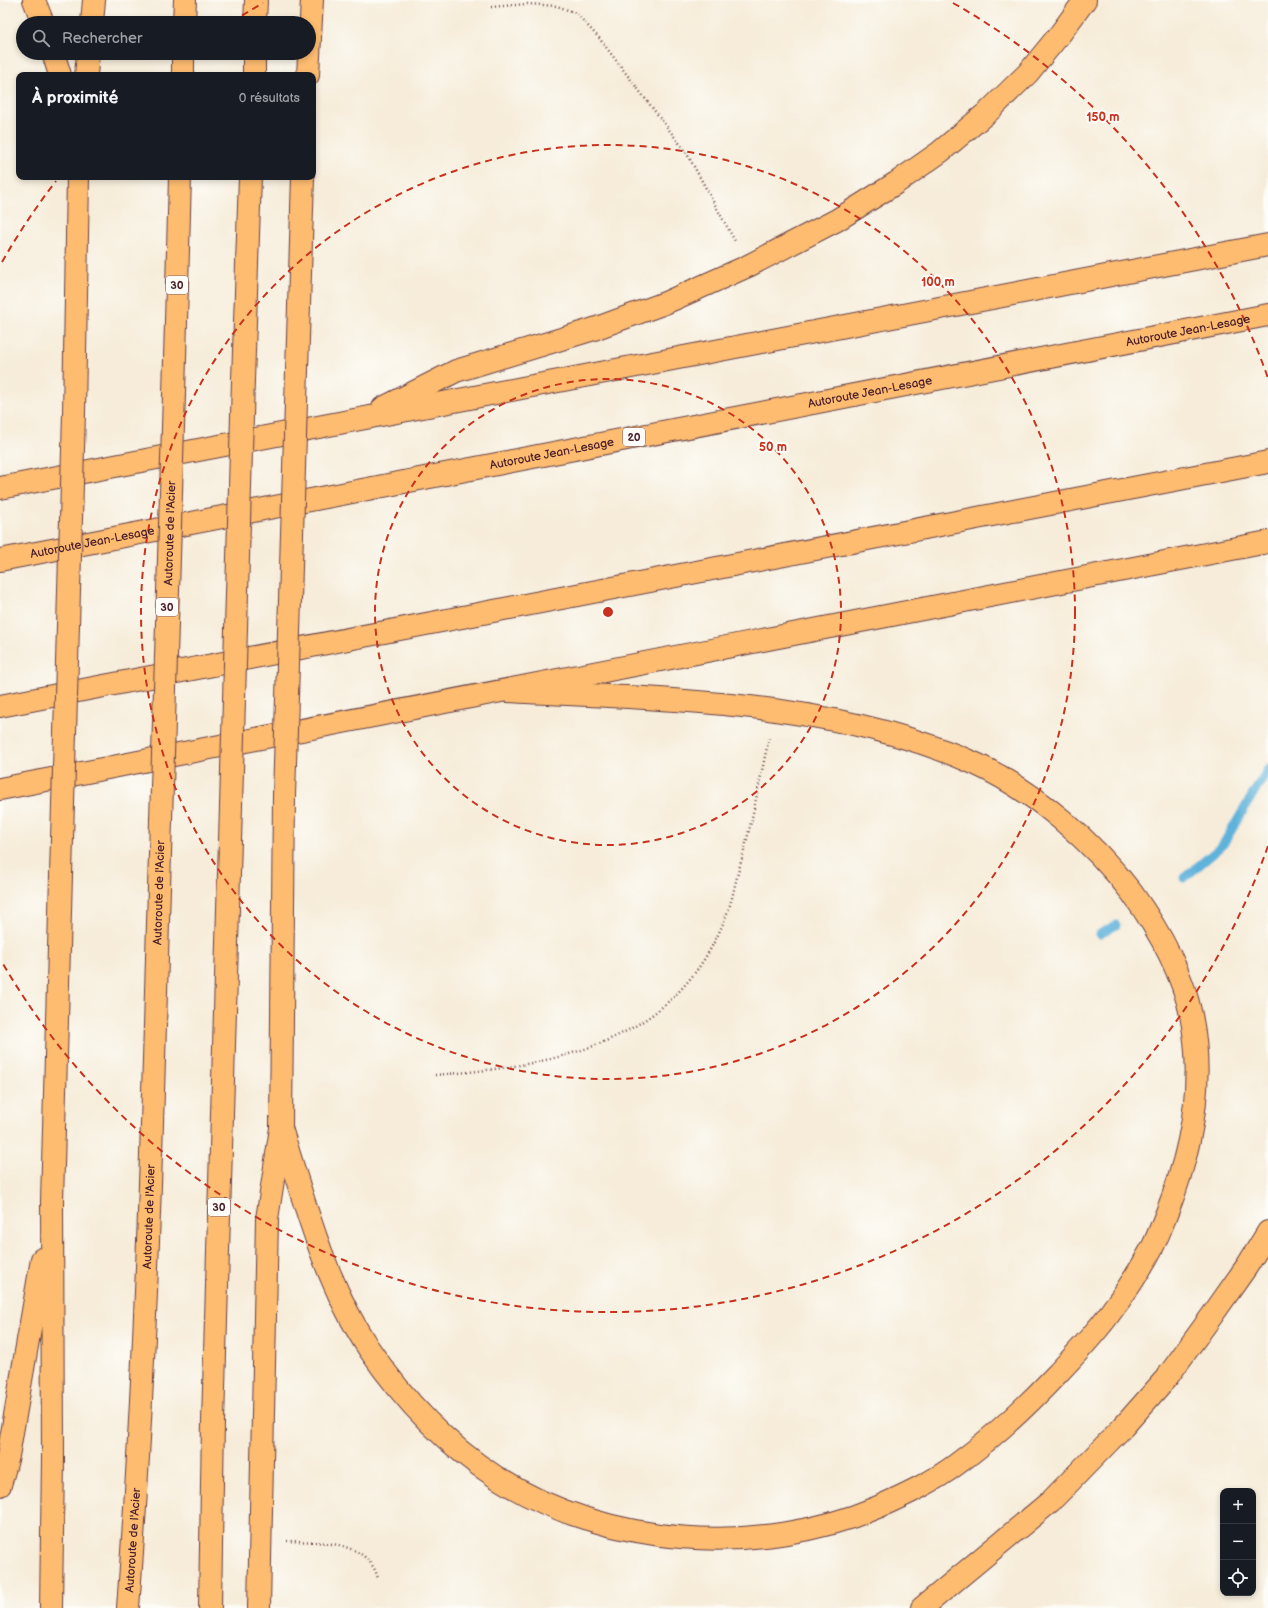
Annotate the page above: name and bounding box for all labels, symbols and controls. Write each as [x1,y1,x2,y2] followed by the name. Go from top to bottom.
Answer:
[16,16,316,60] search box
[30,27,52,49] icon: search
[62,29,142,48] text: Rechercher
[32,88,118,108] text: À proximité
[239,90,300,106] text: 0 résultats
[1087,110,1119,125] text: 150 m
[921,275,955,290] text: 100 m
[166,276,188,294] road number: 30
[1125,312,1252,350] street label: Autoroute Jean-Lesage
[807,373,933,412] street label: Autoroute Jean-Lesage
[623,428,645,446] road number: 20
[488,435,615,473] street label: Autoroute Jean-Lesage
[759,440,787,455] text: 50 m
[161,480,179,586] street label: Autoroute de l'Acier
[29,523,156,562] street label: Autoroute Jean-Lesage
[156,598,178,616] road number: 30
[601,605,615,619] centre of rings
[150,839,168,945] street label: Autoroute de l'Acier
[140,1163,159,1269] street label: Autoroute de l'Acier
[208,1198,230,1216] road number: 30
[122,1487,144,1593] street label: Autoroute de l'Acier
[1220,1488,1256,1596] map controls
[1220,1488,1256,1524] button: +
[1220,1524,1256,1560] button: −
[1220,1560,1256,1596] button: locate

